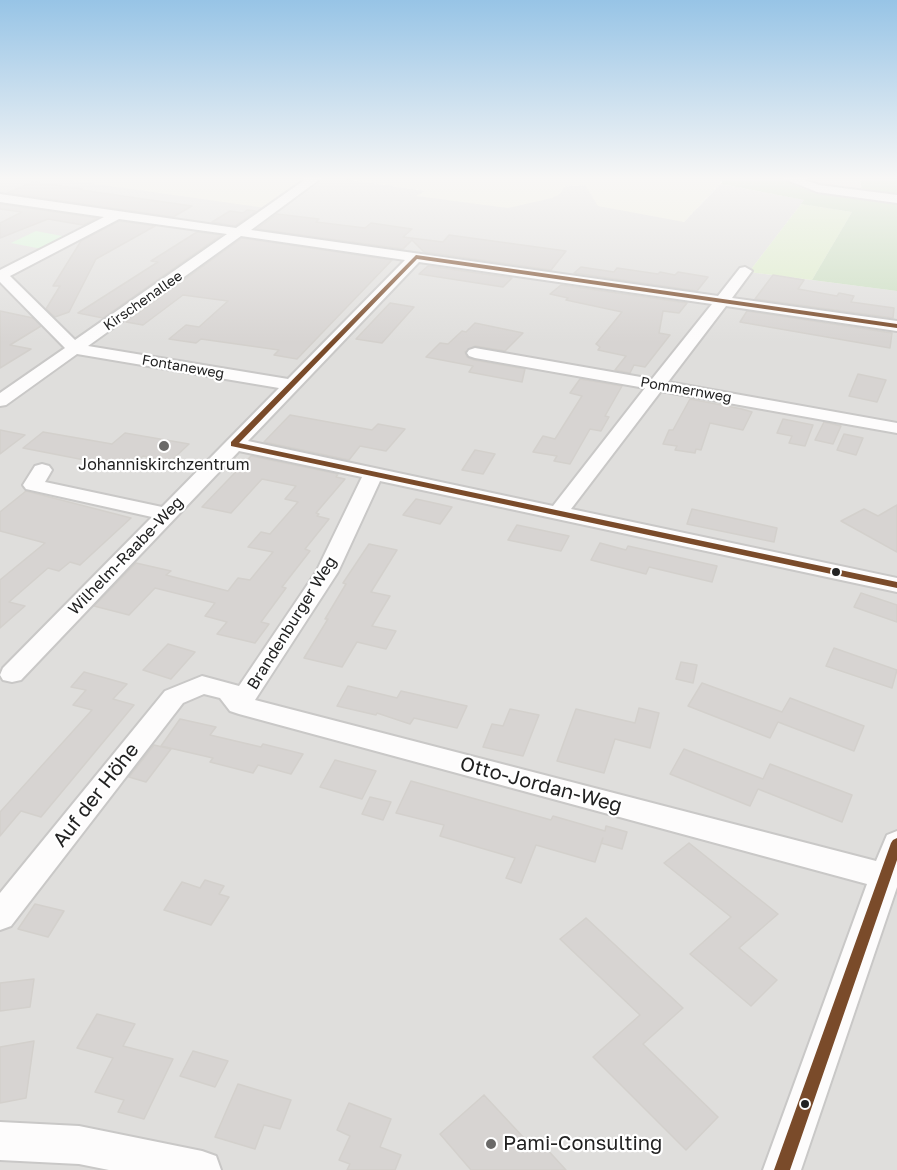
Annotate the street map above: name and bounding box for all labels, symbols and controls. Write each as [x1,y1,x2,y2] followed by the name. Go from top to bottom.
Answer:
[100,268,186,334] street label: Kirschenallee
[141,352,225,382] street label: Fontaneweg
[639,374,733,406] street label: Pommernweg
[157,439,171,453] marker: Johanniskirchzentrum
[78,455,250,475] place label: Johanniskirchzentrum
[65,493,187,619] street label: Wilhelm-Raabe-Weg
[243,553,341,693] street label: Brandenburger Weg
[830,566,842,578] unlabelled marker
[48,738,144,852] street label: Auf der Höhe
[457,752,625,818] street label: Otto-Jordan-Weg
[799,1098,811,1110] unlabelled marker
[503,1132,662,1156] place label: Pami-Consulting
[484,1137,498,1151] marker: Pami-Consulting

